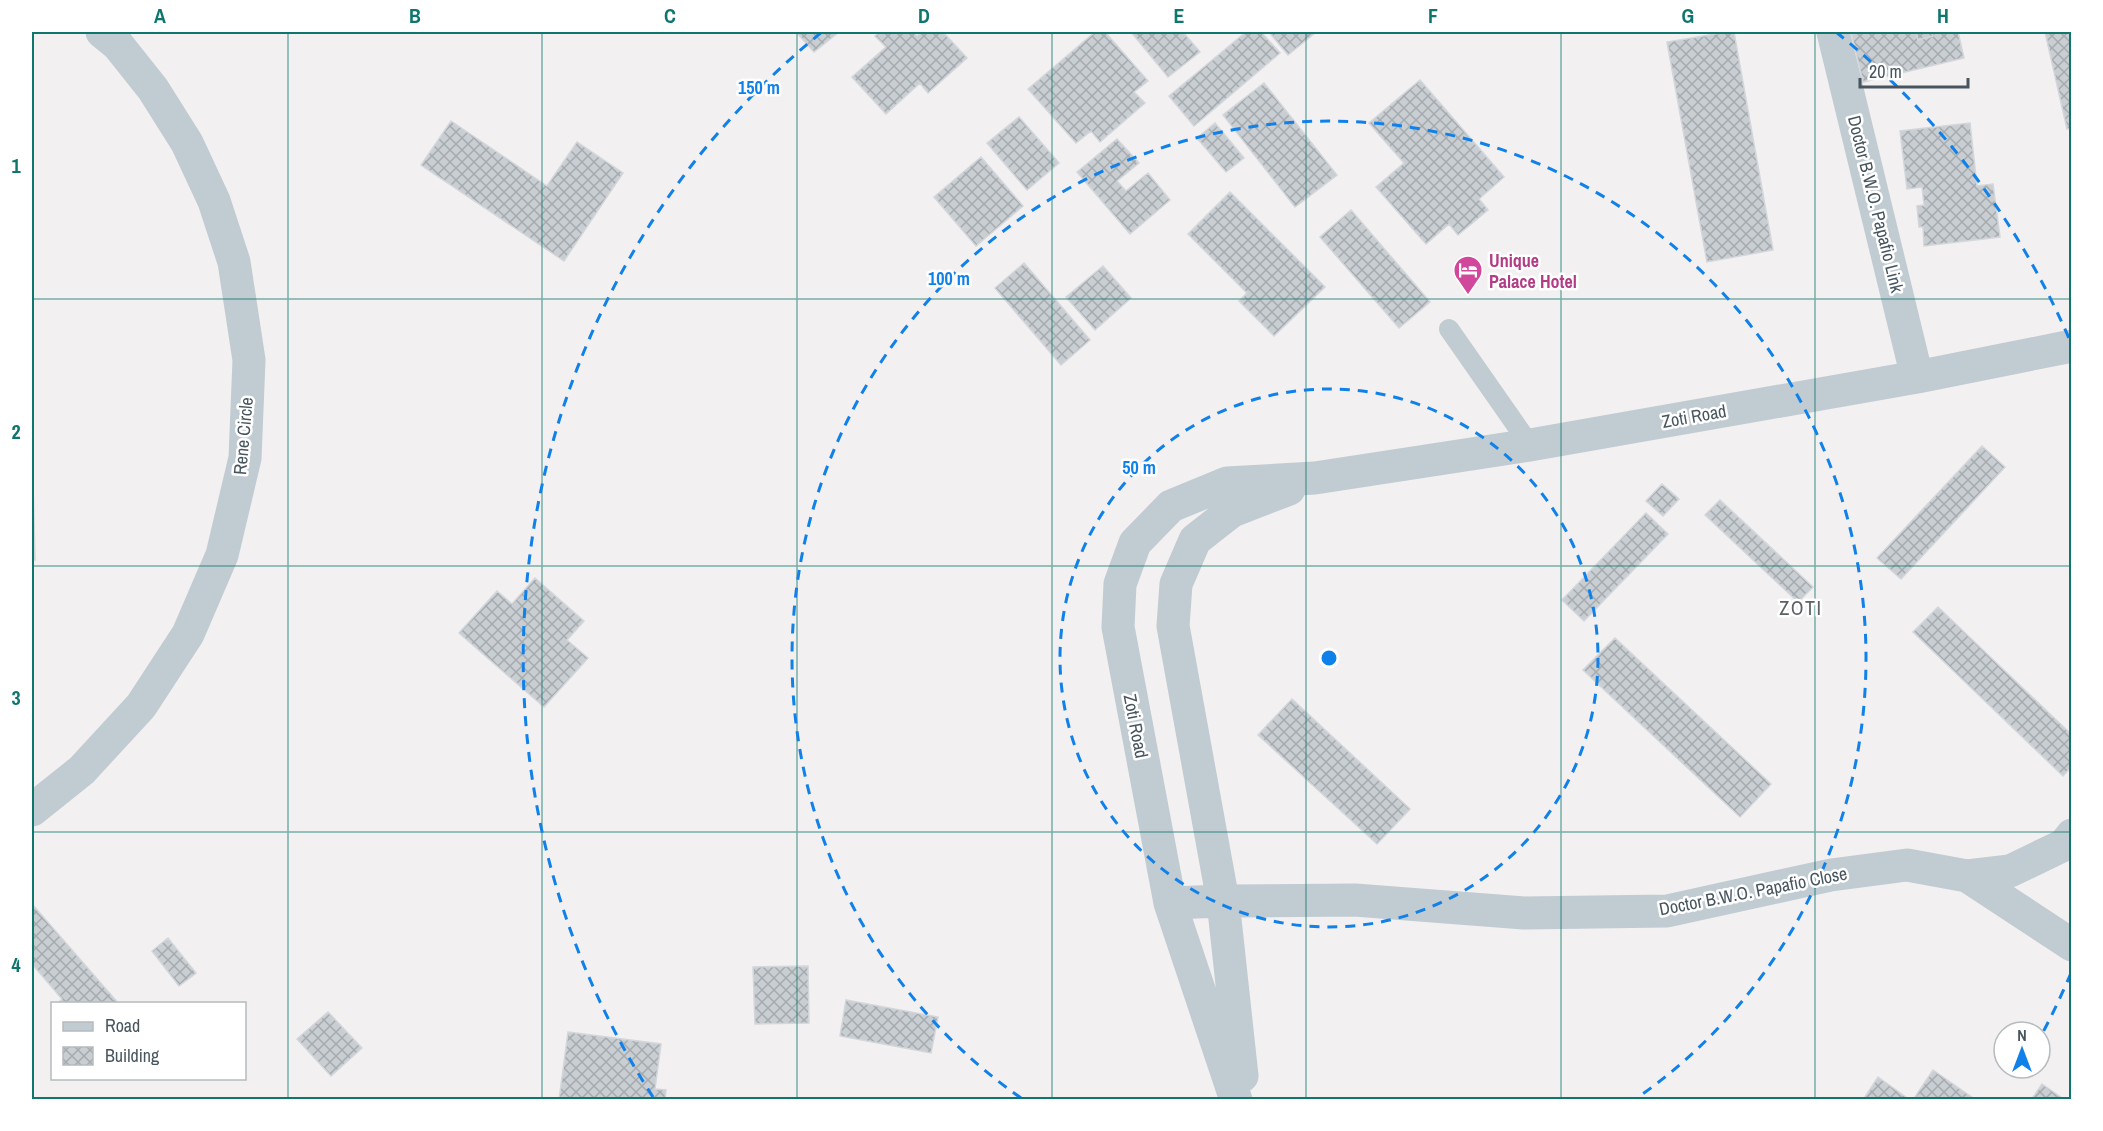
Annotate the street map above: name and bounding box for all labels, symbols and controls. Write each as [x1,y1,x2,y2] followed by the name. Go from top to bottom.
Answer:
[154,2,166,29] text: A
[409,2,421,29] text: B
[664,2,676,29] text: C
[918,2,930,29] text: D
[1174,2,1185,29] text: E
[1428,2,1438,29] text: F
[1682,2,1694,29] text: G
[1937,2,1949,29] text: H
[1860,51,1968,89] scale bar
[1869,59,1902,84] text: 20 m
[738,75,780,100] text: 150 m
[1842,113,1910,296] street label: Doctor B.W.O. Papafio Link
[11,152,21,179] text: 1
[1489,248,1577,294] place label: Unique Palace Hotel
[1452,254,1484,296] hotel icon: Unique Palace Hotel
[928,266,970,291] text: 100 m
[227,396,259,476] street label: Rene Circle
[1660,398,1728,434] street label: Zoti Road
[11,418,21,445] text: 2
[1122,455,1156,480] text: 50 m
[1779,594,1823,621] district label: ZOTI
[1319,648,1339,668] centre of rings
[11,684,21,711] text: 3
[1118,692,1154,760] street label: Zoti Road
[1657,860,1849,922] street label: Doctor B.W.O. Papafio Close
[11,951,21,978] text: 4
[51,1002,246,1080] legend
[105,1013,140,1038] text: Road
[1992,1020,2052,1080] north arrow
[2017,1024,2027,1046] text: N
[105,1043,160,1068] text: Building

